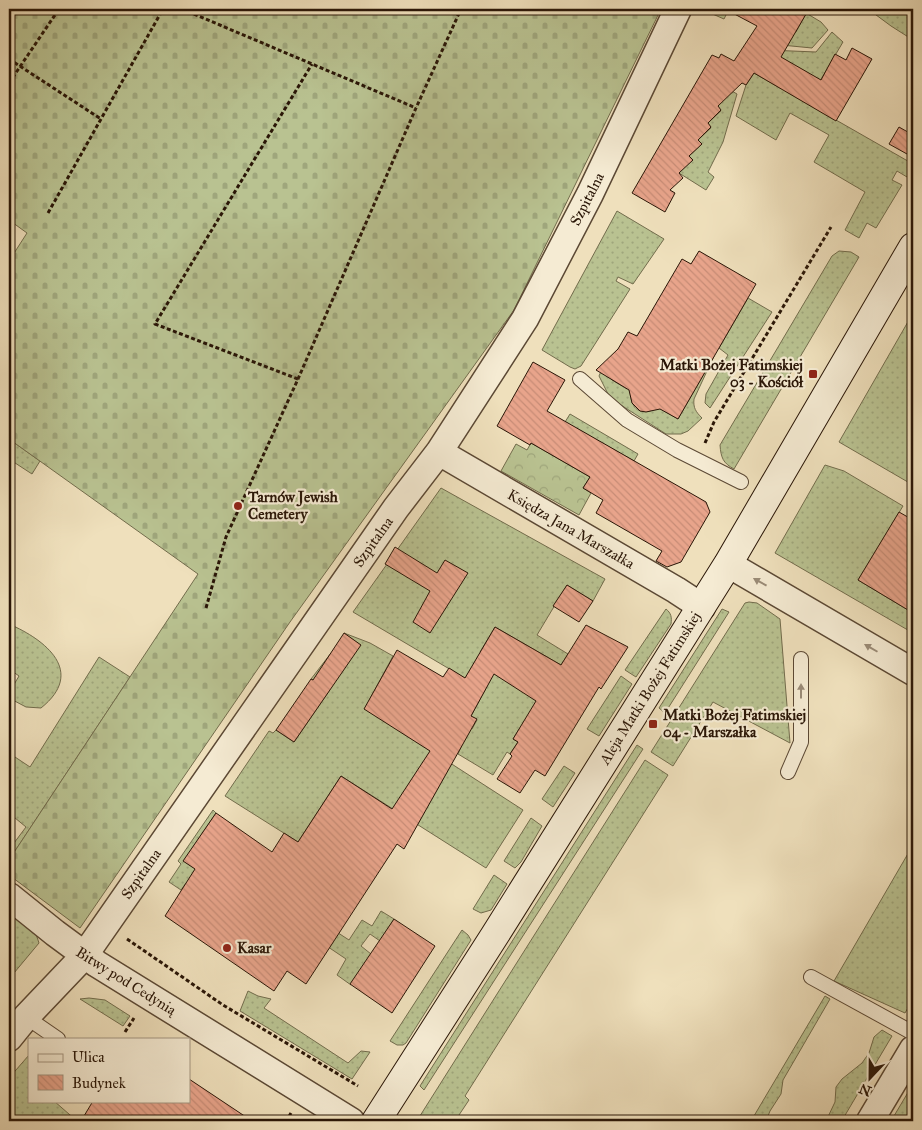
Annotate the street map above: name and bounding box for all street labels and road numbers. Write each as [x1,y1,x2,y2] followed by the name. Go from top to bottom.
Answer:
[566,169,608,229] street label: Szpitalna
[504,485,638,574] street label: Księdza Jana Marszałka
[349,513,397,571] street label: Szpitalna
[595,608,704,769] street label: Aleja Matki Bożej Fatimskiej
[117,845,165,903] street label: Szpitalna
[73,943,181,1020] street label: Bitwy pod Cedynią

